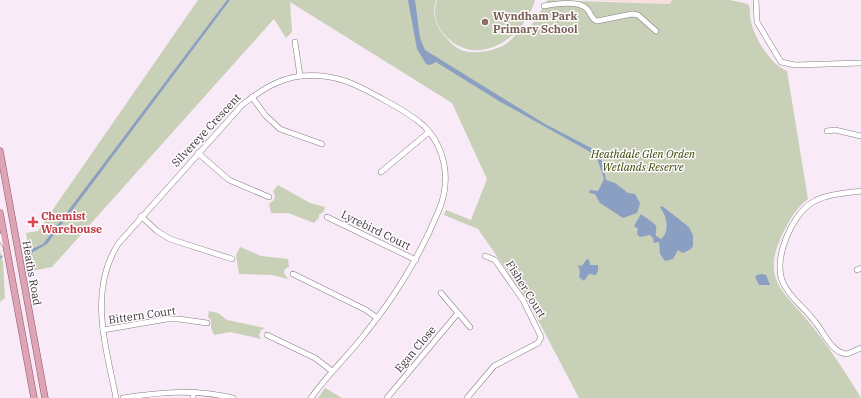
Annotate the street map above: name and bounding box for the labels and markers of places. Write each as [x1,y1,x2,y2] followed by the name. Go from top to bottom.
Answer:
[493,9,578,36] place label: Wyndham Park Primary School
[480,17,490,27] marker: Wyndham Park Primary School
[41,209,102,236] place label: Chemist Warehouse
[28,217,38,227] marker: Chemist Warehouse

